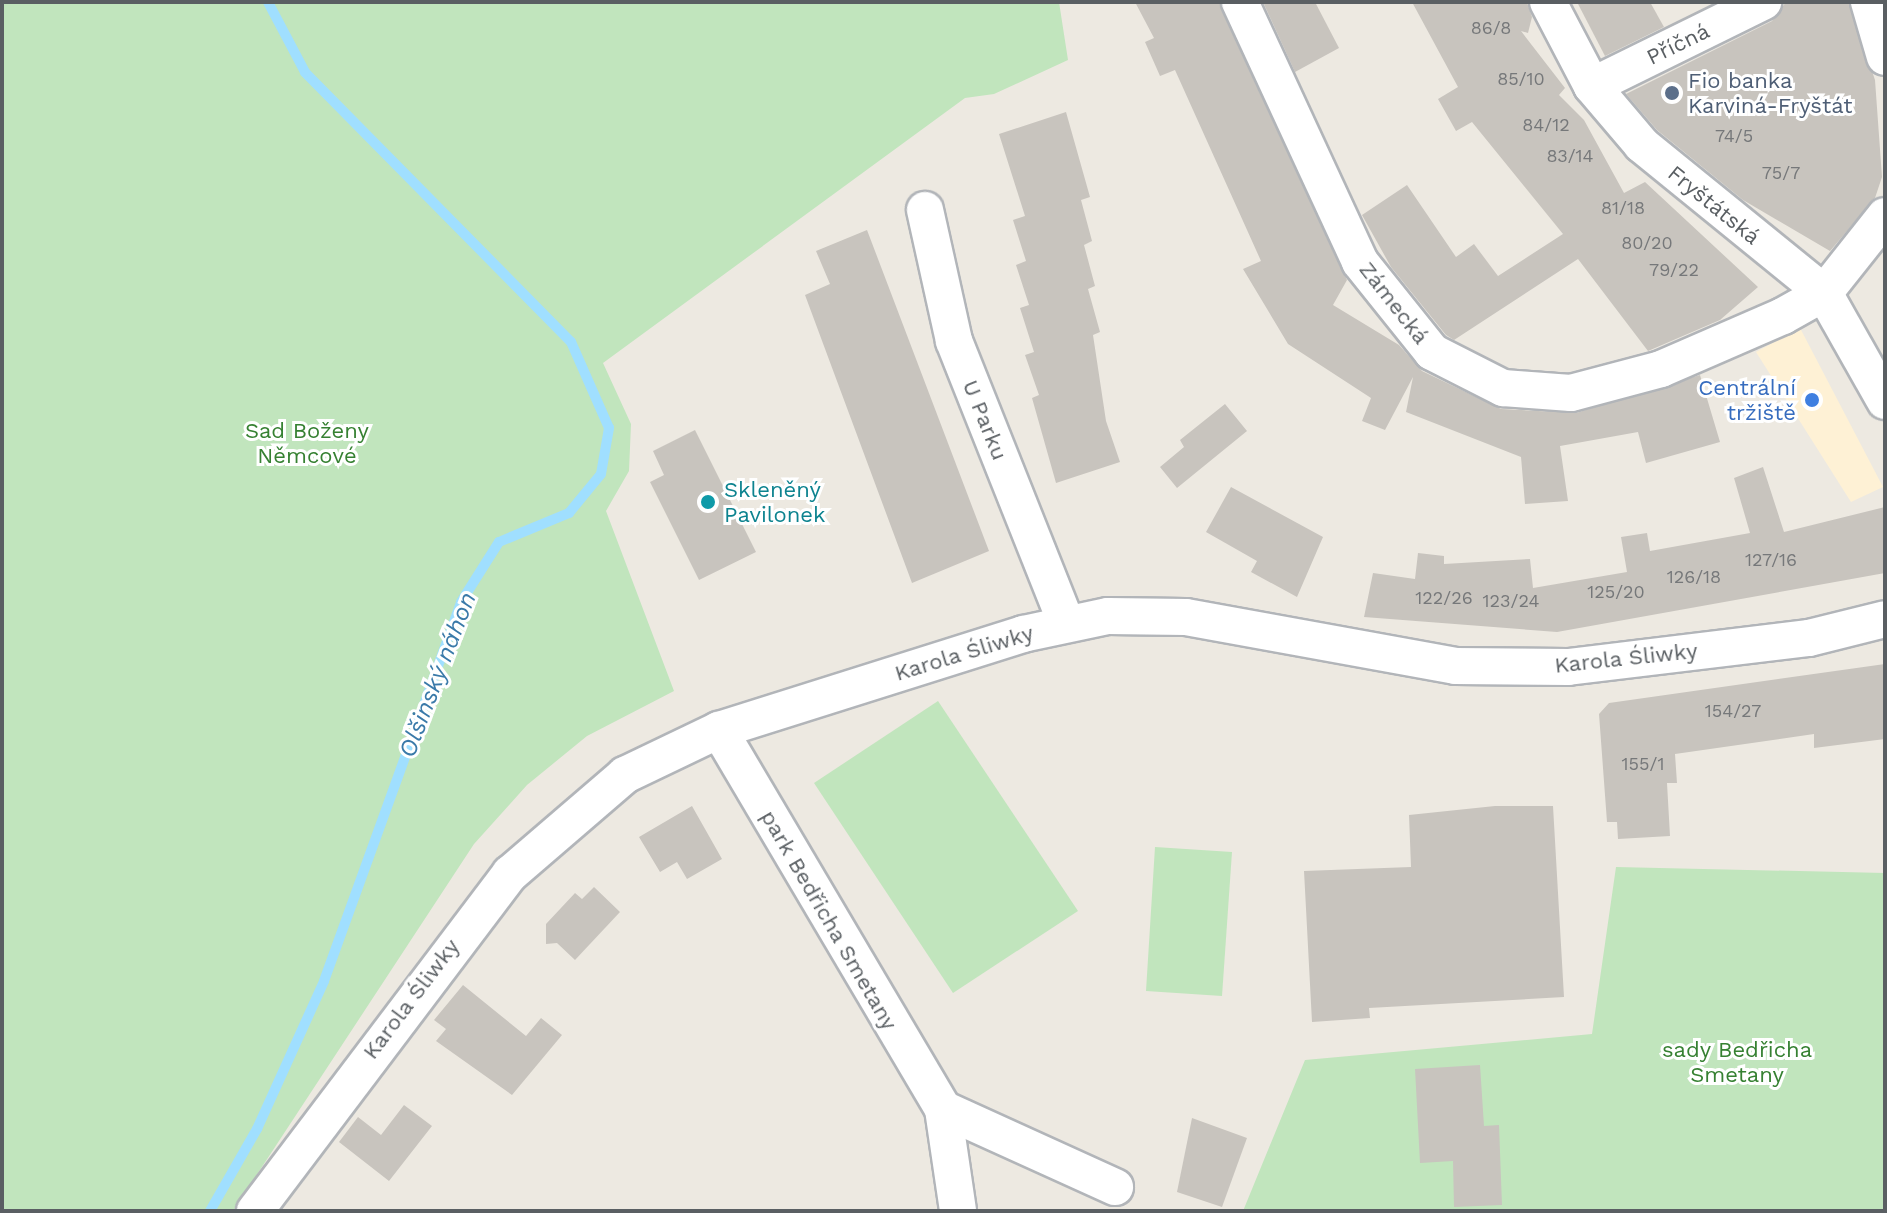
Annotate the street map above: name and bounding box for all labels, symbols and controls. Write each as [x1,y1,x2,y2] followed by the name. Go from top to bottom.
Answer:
[1471,17,1511,39] house number: 86/8
[1642,18,1714,70] street label: Příčná
[1688,67,1852,118] place label: Fio banka Karviná-Fryštát
[1497,68,1545,90] house number: 85/10
[1663,84,1681,102] marker: Fio banka Karviná-Fryštát
[1522,114,1570,136] house number: 84/12
[1715,125,1753,147] house number: 74/5
[1546,145,1594,167] house number: 83/14
[1663,160,1765,250] street label: Fryštátská
[1762,162,1800,184] house number: 75/7
[1601,197,1645,219] house number: 81/18
[1621,232,1673,254] house number: 80/20
[1354,257,1434,349] street label: Zámecká
[1649,259,1699,281] house number: 79/22
[1698,374,1796,426] place label: Centrální tržiště
[957,376,1013,464] street label: U Parku
[1803,391,1821,409] marker: Centrální tržiště
[245,417,369,468] park label: Sad Boženy Němcové
[724,476,826,528] place label: Skleněný Pavilonek
[699,493,717,511] marker: Skleněný Pavilonek
[1745,549,1797,571] house number: 127/16
[1667,566,1721,588] house number: 126/18
[1587,581,1645,603] house number: 125/20
[1415,587,1473,609] house number: 122/26
[393,588,483,762] water label: Olšinský náhon
[1483,590,1539,612] house number: 123/24
[891,619,1037,687] street label: Karola Śliwky
[1553,637,1699,679] street label: Karola Śliwky
[1705,700,1761,722] house number: 154/27
[1622,753,1664,775] house number: 155/1
[755,805,903,1035] street label: park Bedřicha Smetany
[357,934,465,1064] street label: Karola Śliwky
[1662,1036,1812,1088] park label: sady Bedřicha Smetany

